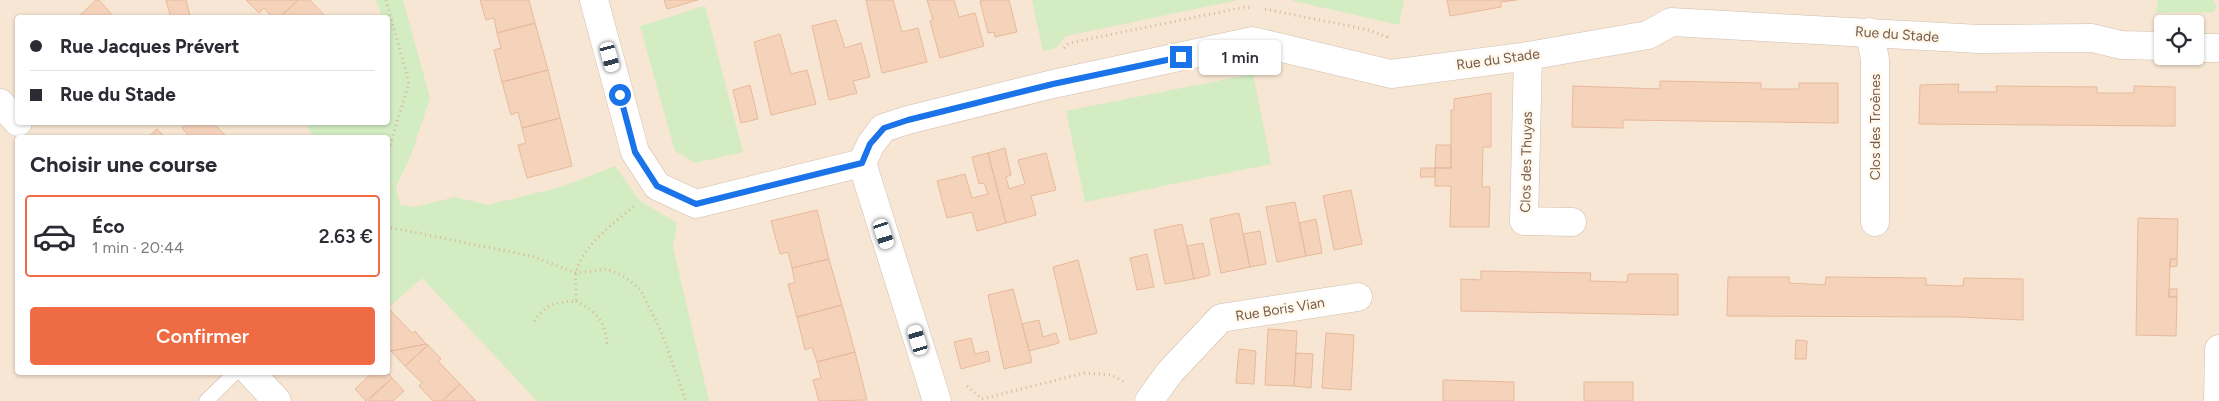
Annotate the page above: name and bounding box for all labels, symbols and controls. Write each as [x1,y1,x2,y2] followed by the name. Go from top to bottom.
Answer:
[2154,15,2204,65] map controls
[2154,15,2204,65] button: locate
[1854,23,1940,46] street label: Rue du Stade
[60,35,239,58] text: Rue Jacques Prévert
[1198,40,1281,74] callout: 1 min
[598,41,621,73] car
[1455,45,1541,74] street label: Rue du Stade
[1170,46,1192,68] route end
[1221,48,1259,67] text: 1 min
[1867,74,1884,180] street label: Clos des Troènes
[60,83,176,106] text: Rue du Stade
[609,84,631,106] route start
[1517,111,1536,213] street label: Clos des Thuyas
[30,151,217,178] text: Choisir une course
[32,214,77,259] icon: car
[92,215,125,238] text: Éco
[872,217,895,251] car
[319,225,373,248] text: 2.63 €
[92,238,184,257] text: 1 min · 20:44
[1234,294,1326,325] street label: Rue Boris Vian
[30,307,375,365] button: Confirmer
[906,323,929,357] car

